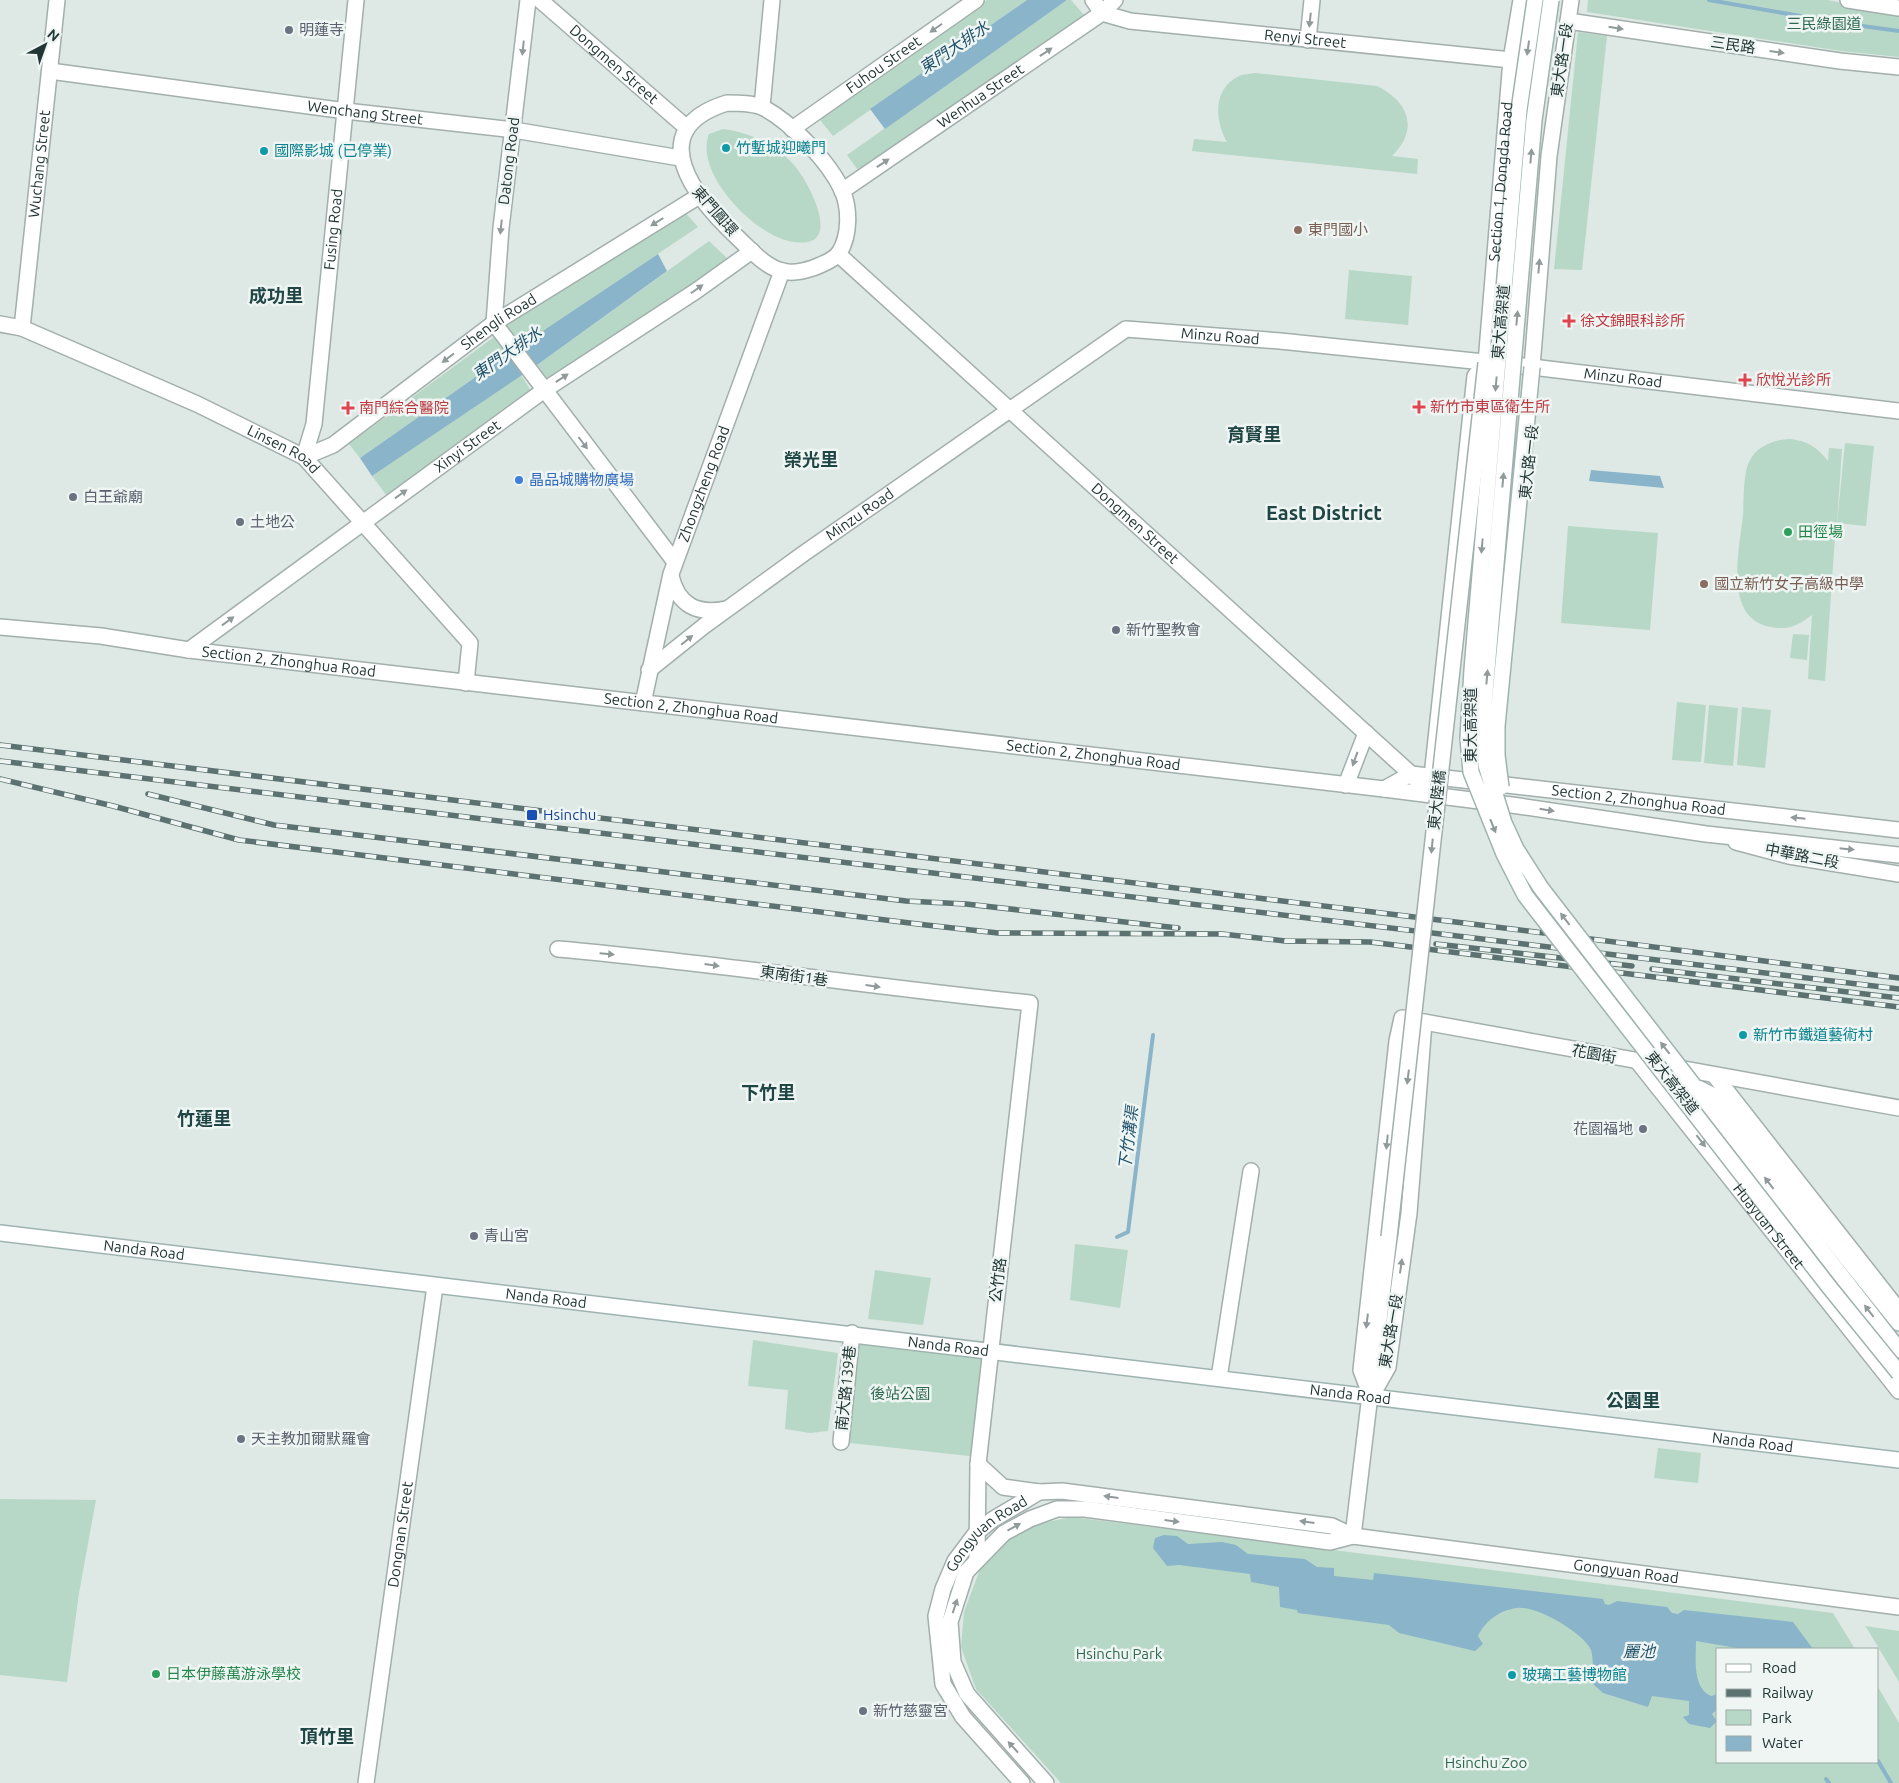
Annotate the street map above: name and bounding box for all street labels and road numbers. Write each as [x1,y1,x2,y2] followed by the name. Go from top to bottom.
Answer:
[567,21,662,107] street label: Dongmen Street
[1548,22,1575,98] street label: 東大路一段
[1263,26,1347,51] street label: Renyi Street
[843,32,924,96] street label: Fuhou Street
[1710,33,1757,56] street label: 三民路
[934,60,1027,131] street label: Wenhua Street
[306,97,424,128] street label: Wenchang Street
[1485,101,1516,262] street label: Section 1, Dongda Road
[25,109,53,219] street label: Wuchang Street
[495,116,522,206] street label: Datong Road
[689,182,741,239] street label: 東門圓環
[320,188,345,271] street label: Fusing Road
[1489,284,1512,360] street label: 東大高架道
[457,290,539,353] street label: Shengli Road
[1180,324,1260,347] street label: Minzu Road
[1583,364,1663,391] street label: Minzu Road
[431,416,504,476] street label: Xinyi Street
[245,421,323,477] street label: Linsen Road
[675,423,733,544] street label: Zhongzheng Road
[1516,424,1541,500] street label: 東大路一段
[1088,479,1182,567] street label: Dongmen Street
[822,485,897,544] street label: Minzu Road
[201,643,377,680] street label: Section 2, Zhonghua Road
[1462,687,1479,763] street label: 東大高架道
[603,689,779,726] street label: Section 2, Zhonghua Road
[1006,736,1181,773] street label: Section 2, Zhonghua Road
[1425,769,1448,831] street label: 東大陸橋
[1551,781,1727,818] street label: Section 2, Zhonghua Road
[1764,840,1841,871] street label: 中華路二段
[759,962,829,989] street label: 東南街1巷
[1570,1041,1618,1066] street label: 花園街
[1643,1048,1702,1117] street label: 東大高架道
[1730,1180,1808,1272] street label: Huayuan Street
[103,1236,186,1263] street label: Nanda Road
[986,1257,1009,1303] street label: 公竹路
[505,1285,588,1311] street label: Nanda Road
[1376,1292,1405,1369] street label: 東大路一段
[907,1333,990,1359] street label: Nanda Road
[833,1345,858,1431] street label: 南大路139巷
[1309,1381,1392,1407] street label: Nanda Road
[1711,1429,1794,1455] street label: Nanda Road
[384,1480,416,1588] street label: Dongnan Street
[942,1492,1030,1574] street label: Gongyuan Road
[1572,1556,1680,1586] street label: Gongyuan Road

